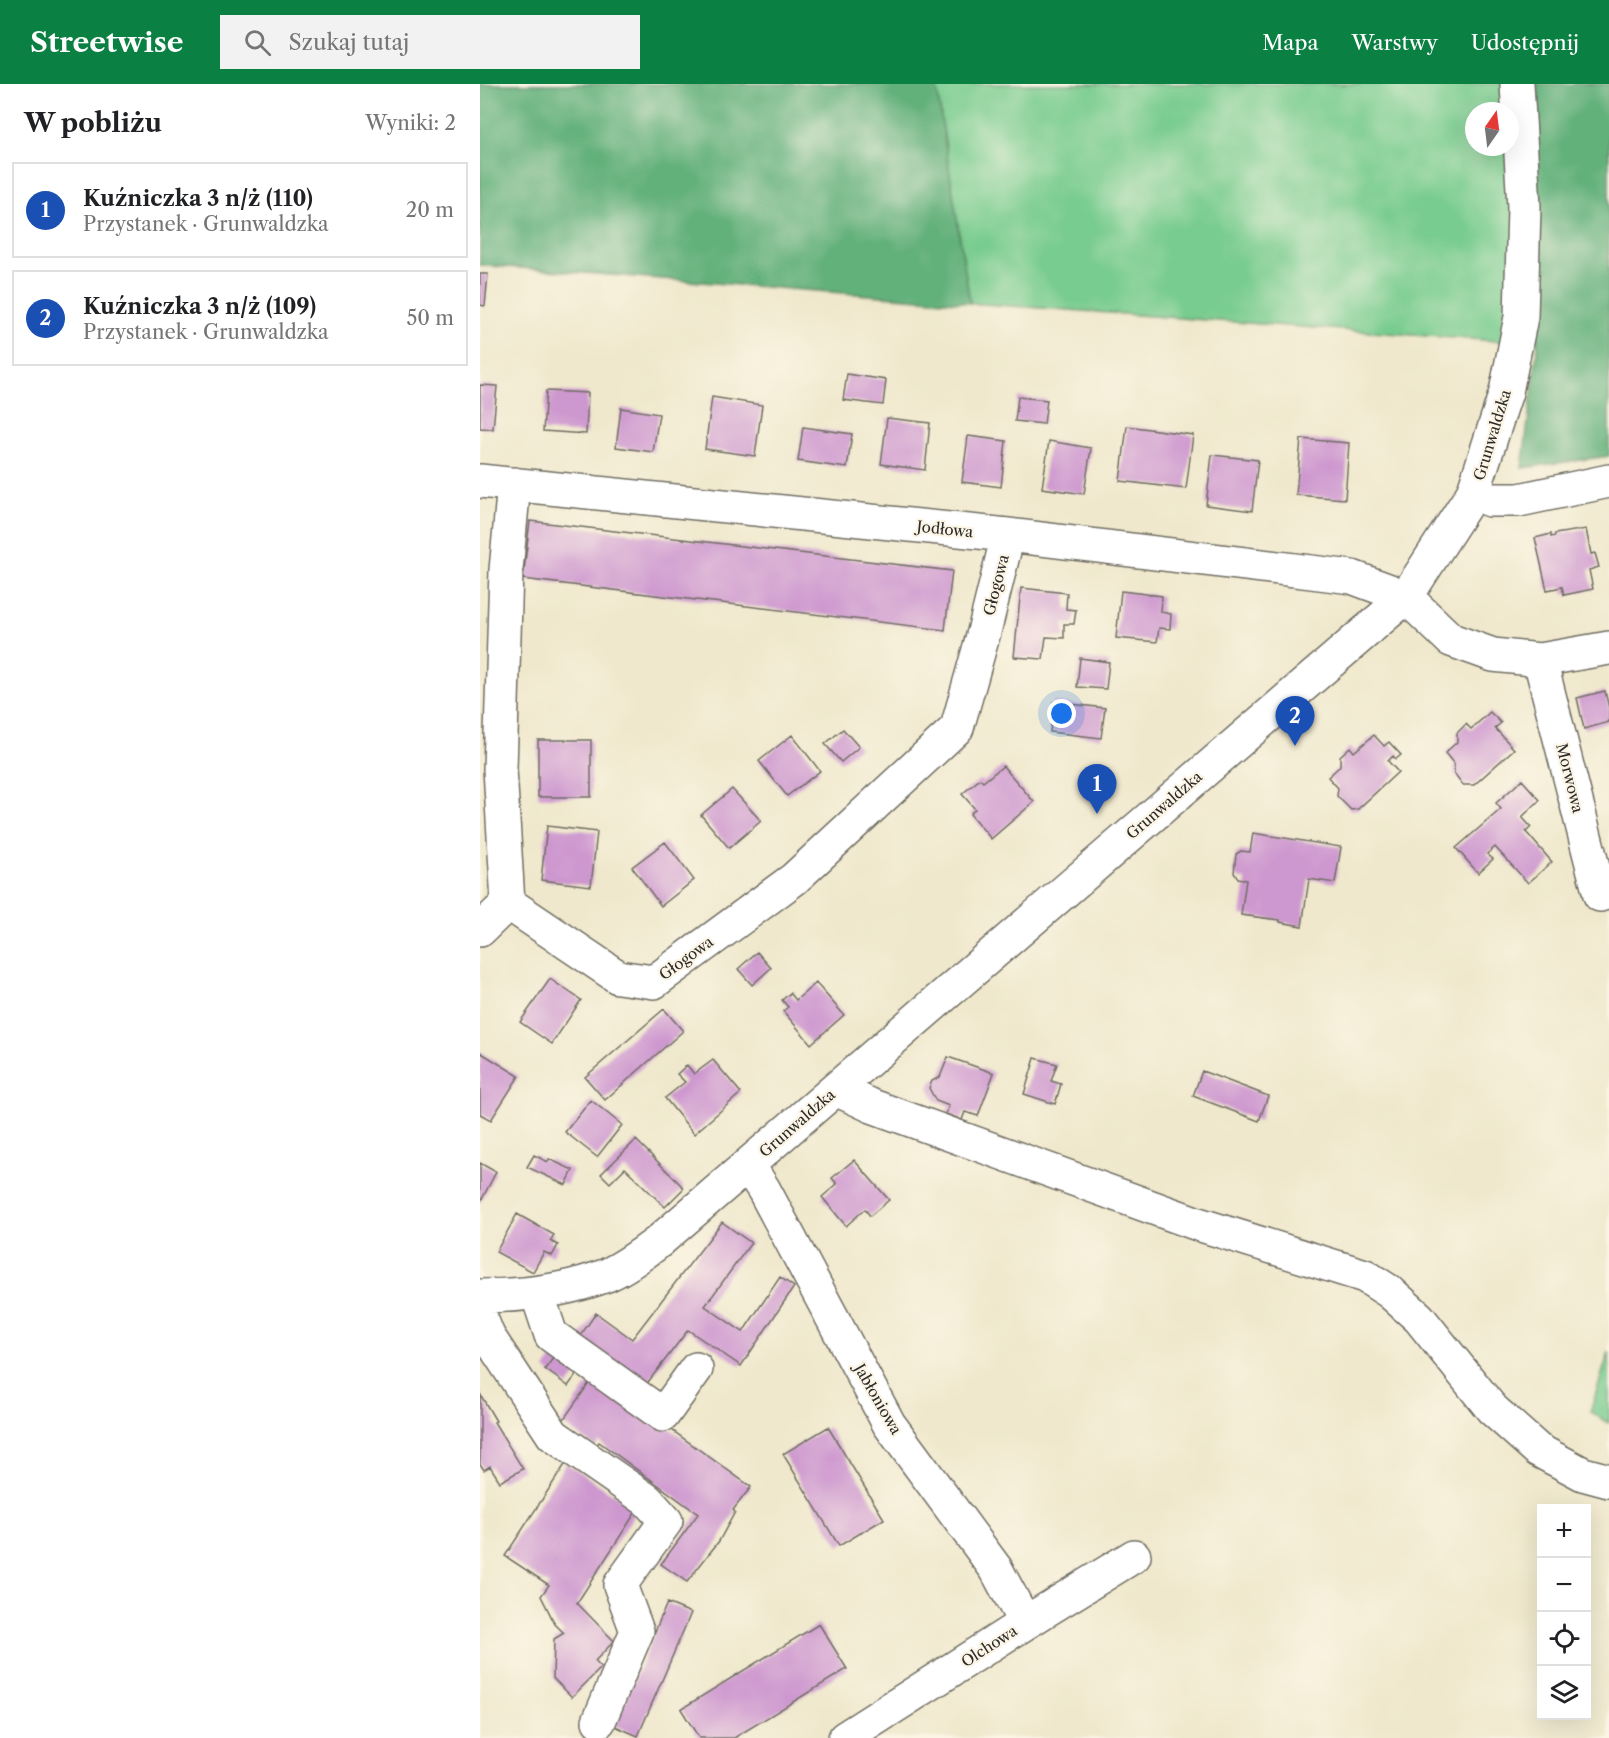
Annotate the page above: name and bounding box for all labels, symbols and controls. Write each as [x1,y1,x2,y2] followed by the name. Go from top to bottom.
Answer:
[220,15,640,69] search box
[30,25,184,59] text: Streetwise
[241,26,274,59] icon: search
[289,29,409,56] text: Szukaj tutaj
[1262,30,1318,55] text: Mapa
[1351,30,1438,55] text: Warstwy
[1471,30,1579,55] text: Udostępnij
[1465,102,1519,156] north arrow
[24,107,162,139] text: W pobliżu
[365,111,456,135] text: Wyniki: 2
[83,185,313,212] text: Kuźniczka 3 n/ż (110)
[41,198,50,222] text: 1
[406,198,454,222] text: 20 m
[83,212,329,236] text: Przystanek · Grunwaldzka
[83,293,316,320] text: Kuźniczka 3 n/ż (109)
[40,306,51,330] text: 2
[407,306,454,330] text: 50 m
[83,320,329,344] text: Przystanek · Grunwaldzka
[1469,387,1515,483] street label: Grunwaldzka
[914,516,974,541] street label: Jodłowa
[979,552,1013,618] street label: Głogowa
[1276,696,1314,746] pin: 2
[1047,699,1076,728] your location
[1552,741,1588,815] street label: Morwowa
[1078,764,1116,814] pin: 1
[1122,767,1206,843] street label: Grunwaldzka
[655,932,717,984] street label: Głogowa
[755,1085,839,1161] street label: Grunwaldzka
[849,1359,906,1438] street label: Jabłoniowa
[1537,1504,1591,1720] map controls
[1537,1504,1591,1558] button: +
[1537,1558,1591,1612] button: −
[1537,1612,1591,1666] button: locate
[958,1621,1021,1671] street label: Olchowa
[1537,1666,1591,1720] button: layers

